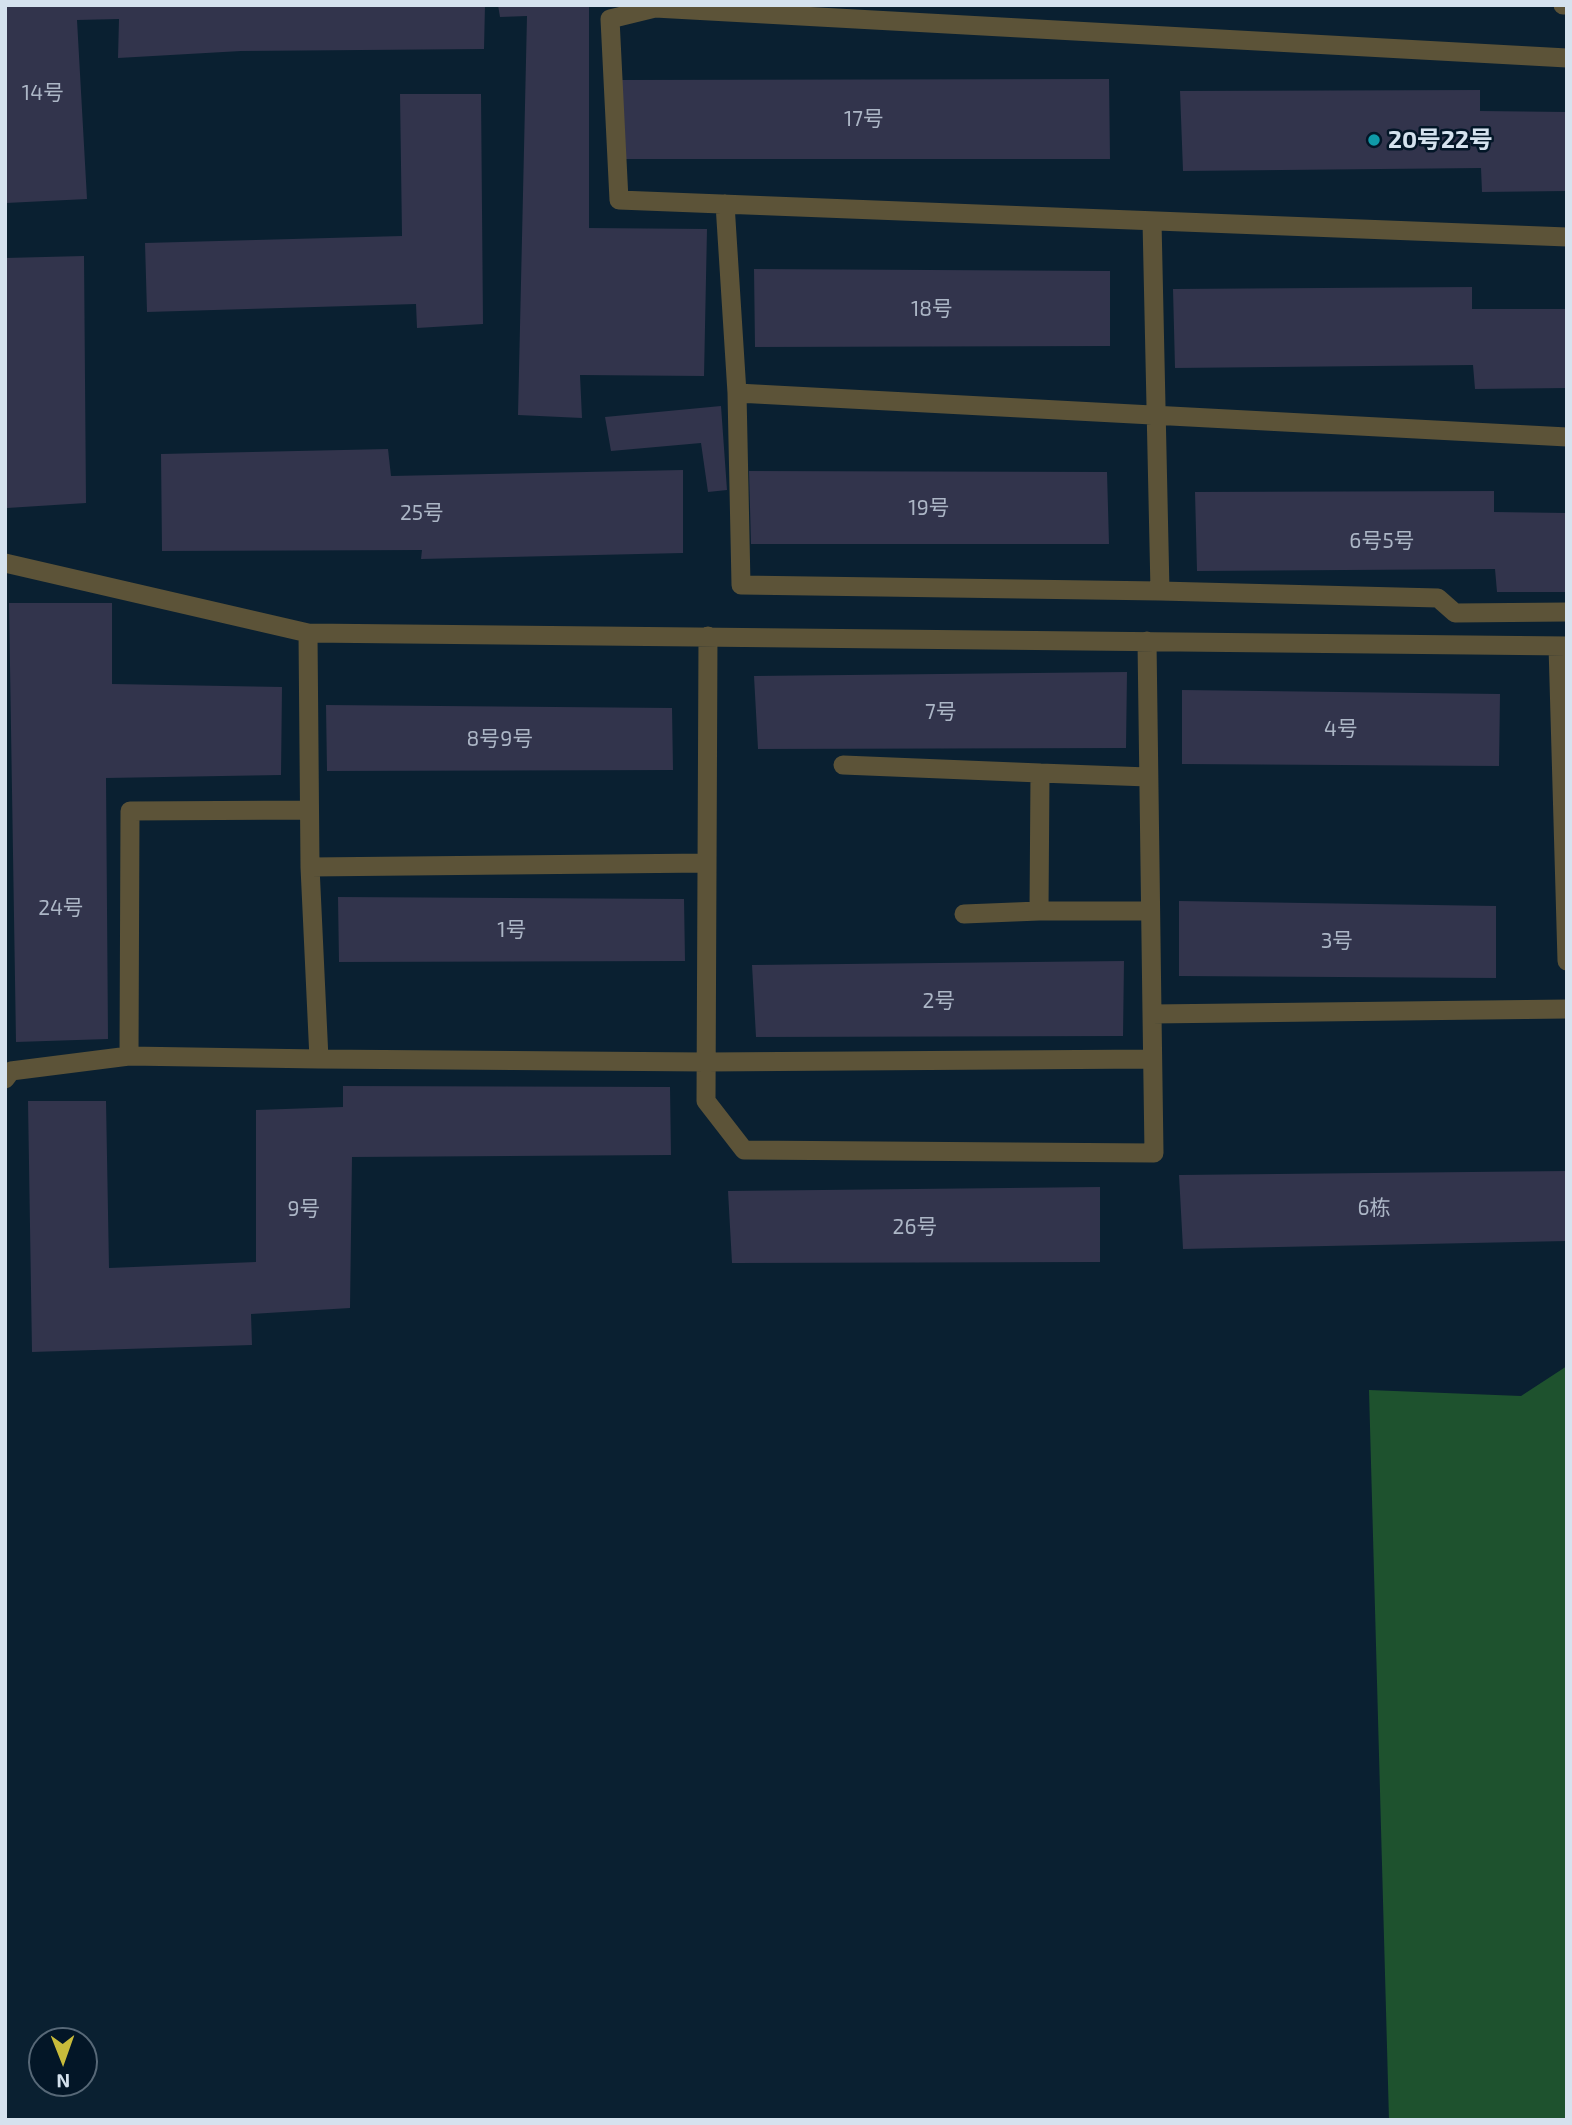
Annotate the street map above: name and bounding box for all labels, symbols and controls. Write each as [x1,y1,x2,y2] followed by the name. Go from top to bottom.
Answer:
[22,80,64,106] house number: 14号
[844,106,884,132] house number: 17号
[1388,126,1493,154] place label: 20号22号
[1366,132,1382,148] marker: 20号22号
[911,296,953,322] house number: 18号
[908,495,950,521] house number: 19号
[400,500,444,526] house number: 25号
[1349,528,1415,554] house number: 6号5号
[925,699,957,725] house number: 7号
[1324,716,1358,742] house number: 4号
[467,726,533,752] house number: 8号9号
[38,895,84,921] house number: 24号
[497,917,527,943] house number: 1号
[1321,928,1353,954] house number: 3号
[923,988,955,1014] house number: 2号
[1357,1195,1391,1221] house number: 6栋
[287,1196,321,1222] house number: 9号
[893,1214,937,1240] house number: 26号
[28,2027,98,2097] north arrow
[56,2070,70,2093] text: N

